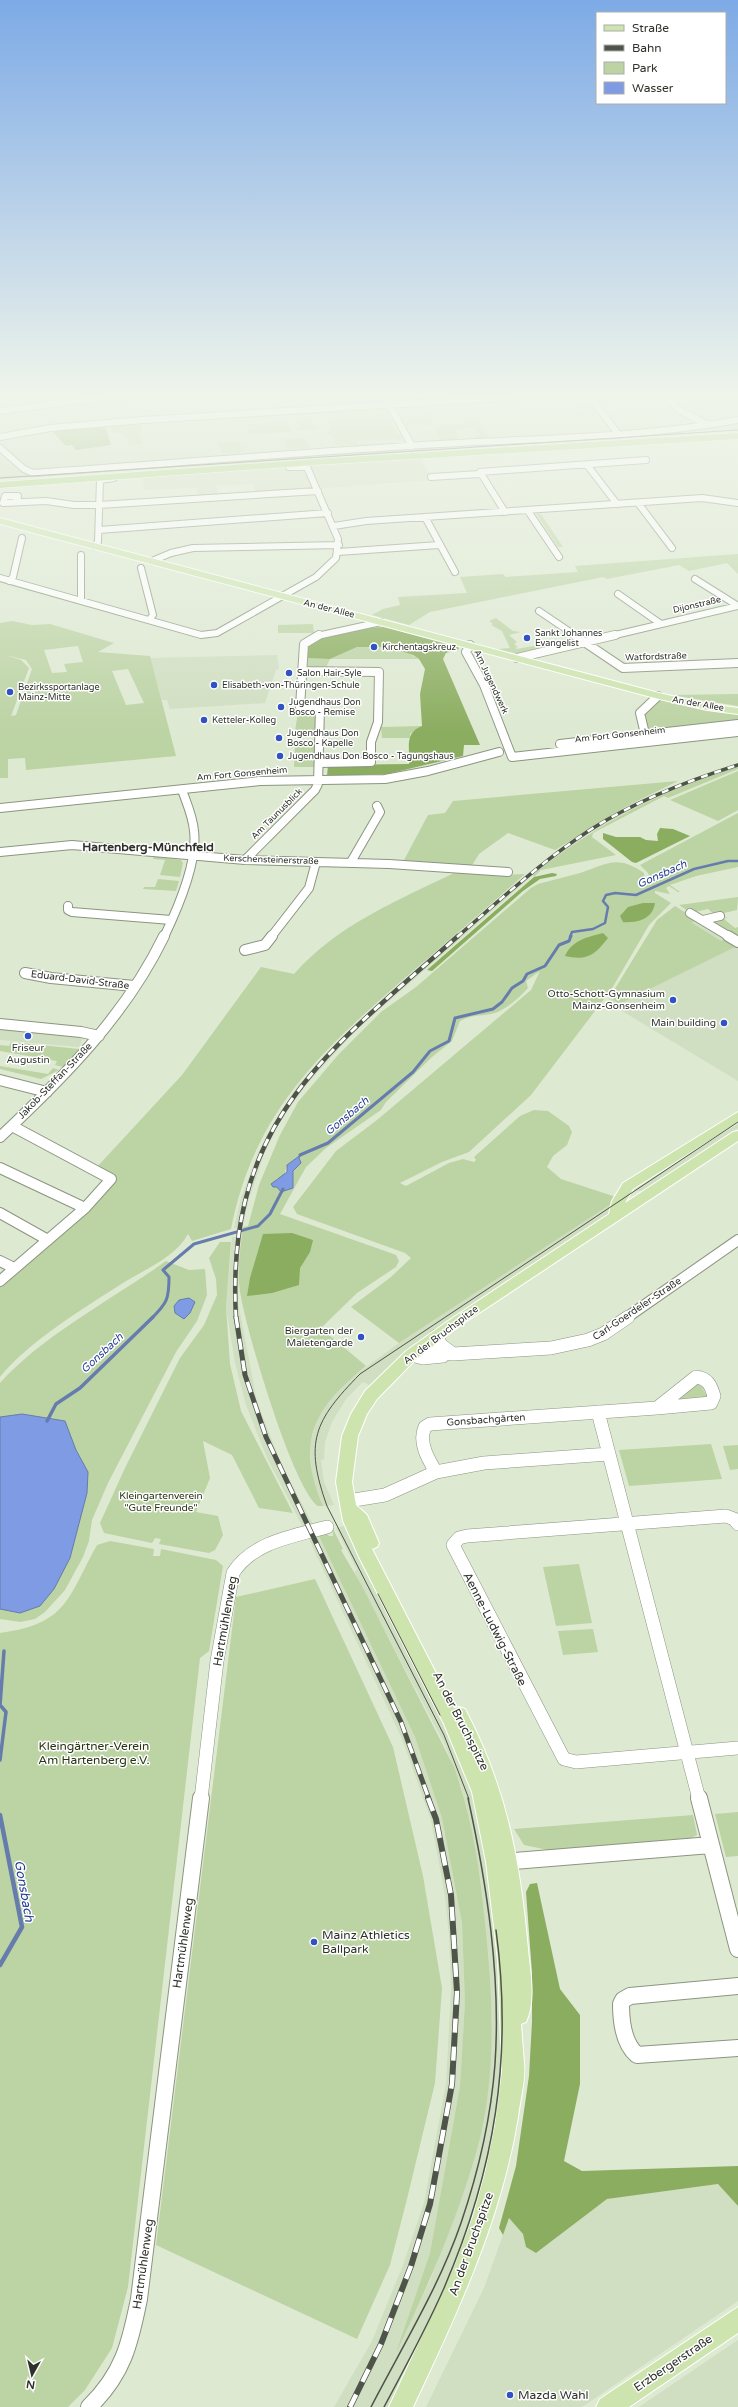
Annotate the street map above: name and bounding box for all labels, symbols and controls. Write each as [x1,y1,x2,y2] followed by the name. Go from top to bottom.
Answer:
[596,12,726,104] legend
[632,21,669,35] text: Straße
[632,41,662,55] text: Bahn
[632,61,658,75] text: Park
[632,81,674,95] text: Wasser
[672,594,722,616] street label: Dijonstraße
[302,597,356,621] street label: An der Allee
[535,628,602,649] place label: Sankt Johannes Evangelist
[522,633,532,643] marker: Sankt Johannes Evangelist
[369,642,379,652] marker: Kirchentagskreuz
[382,642,457,653] place label: Kirchentagskreuz
[471,648,511,716] street label: Am Jugendwerk
[625,650,687,664] street label: Watfordstraße
[284,668,294,678] marker: Salon Hair-Syle
[297,668,362,679] place label: Salon Hair-Syle
[209,680,219,690] marker: Elisabeth-von-Thüringen-Schule
[222,680,360,691] place label: Elisabeth-von-Thüringen-Schule
[18,682,100,703] place label: Bezirkssportanlage Mainz-Mitte
[5,687,15,697] marker: Bezirkssportanlage Mainz-Mitte
[671,694,725,714] street label: An der Allee
[289,697,361,718] place label: Jugendhaus Don Bosco - Remise
[276,702,286,712] marker: Jugendhaus Don Bosco - Remise
[199,715,209,725] marker: Ketteler-Kolleg
[212,715,276,726] place label: Ketteler-Kolleg
[574,725,666,745] street label: Am Fort Gonsenheim
[287,728,359,749] place label: Jugendhaus Don Bosco - Kapelle
[274,733,284,743] marker: Jugendhaus Don Bosco - Kapelle
[275,751,285,761] marker: Jugendhaus Don Bosco - Tagungshaus
[288,751,453,762] place label: Jugendhaus Don Bosco - Tagungshaus
[196,765,288,783] street label: Am Fort Gonsenheim
[249,786,305,842] street label: Am Taunusblick
[82,840,214,855] district label: Hartenberg-Münchfeld
[223,853,319,867] street label: Kerschensteinerstraße
[635,857,689,891] water label: Gonsbach
[30,968,130,992] street label: Eduard-David-Straße
[548,988,665,1012] place label: Otto-Schott-Gymnasium Mainz-Gonsenheim
[668,995,678,1005] marker: Otto-Schott-Gymnasium Mainz-Gonsenheim
[651,1017,716,1029] place label: Main building
[719,1018,729,1028] marker: Main building
[23,1031,33,1041] marker: Friseur Augustin
[15,1040,95,1122] street label: Jakob-Steffan-Straße
[7,1042,49,1066] place label: Friseur Augustin
[323,1094,372,1138] water label: Gonsbach
[590,1275,684,1343] street label: Carl-Goerdeler-Straße
[401,1303,481,1367] street label: An der Bruchspitze
[285,1325,353,1349] place label: Biergarten der Maletengarde
[78,1330,126,1376] water label: Gonsbach
[356,1332,366,1342] marker: Biergarten der Maletengarde
[446,1411,526,1429] street label: Gonsbachgärten
[119,1490,203,1514] park label: Kleingartenverein "Gute Freunde"
[460,1570,530,1688] street label: Aenne-Ludwig-Straße
[210,1575,240,1667] street label: Hartmühlenweg
[430,1669,492,1773] street label: An der Bruchspitze
[38,1739,150,1767] park label: Kleingärtner-Verein Am Hartenberg e.V.
[11,1859,37,1924] water label: Gonsbach
[170,1897,196,1989] street label: Hartmühlenweg
[322,1928,410,1956] place label: Mainz Athletics Ballpark
[309,1937,319,1947] marker: Mainz Athletics Ballpark
[446,2190,496,2298] street label: An der Bruchspitze
[130,2218,156,2310] street label: Hartmühlenweg
[631,2331,715,2394] street label: Erzbergerstraße
[12,2355,52,2395] north arrow
[25,2377,36,2391] text: N
[518,2388,588,2402] place label: Mazda Wahl
[505,2390,515,2400] marker: Mazda Wahl

